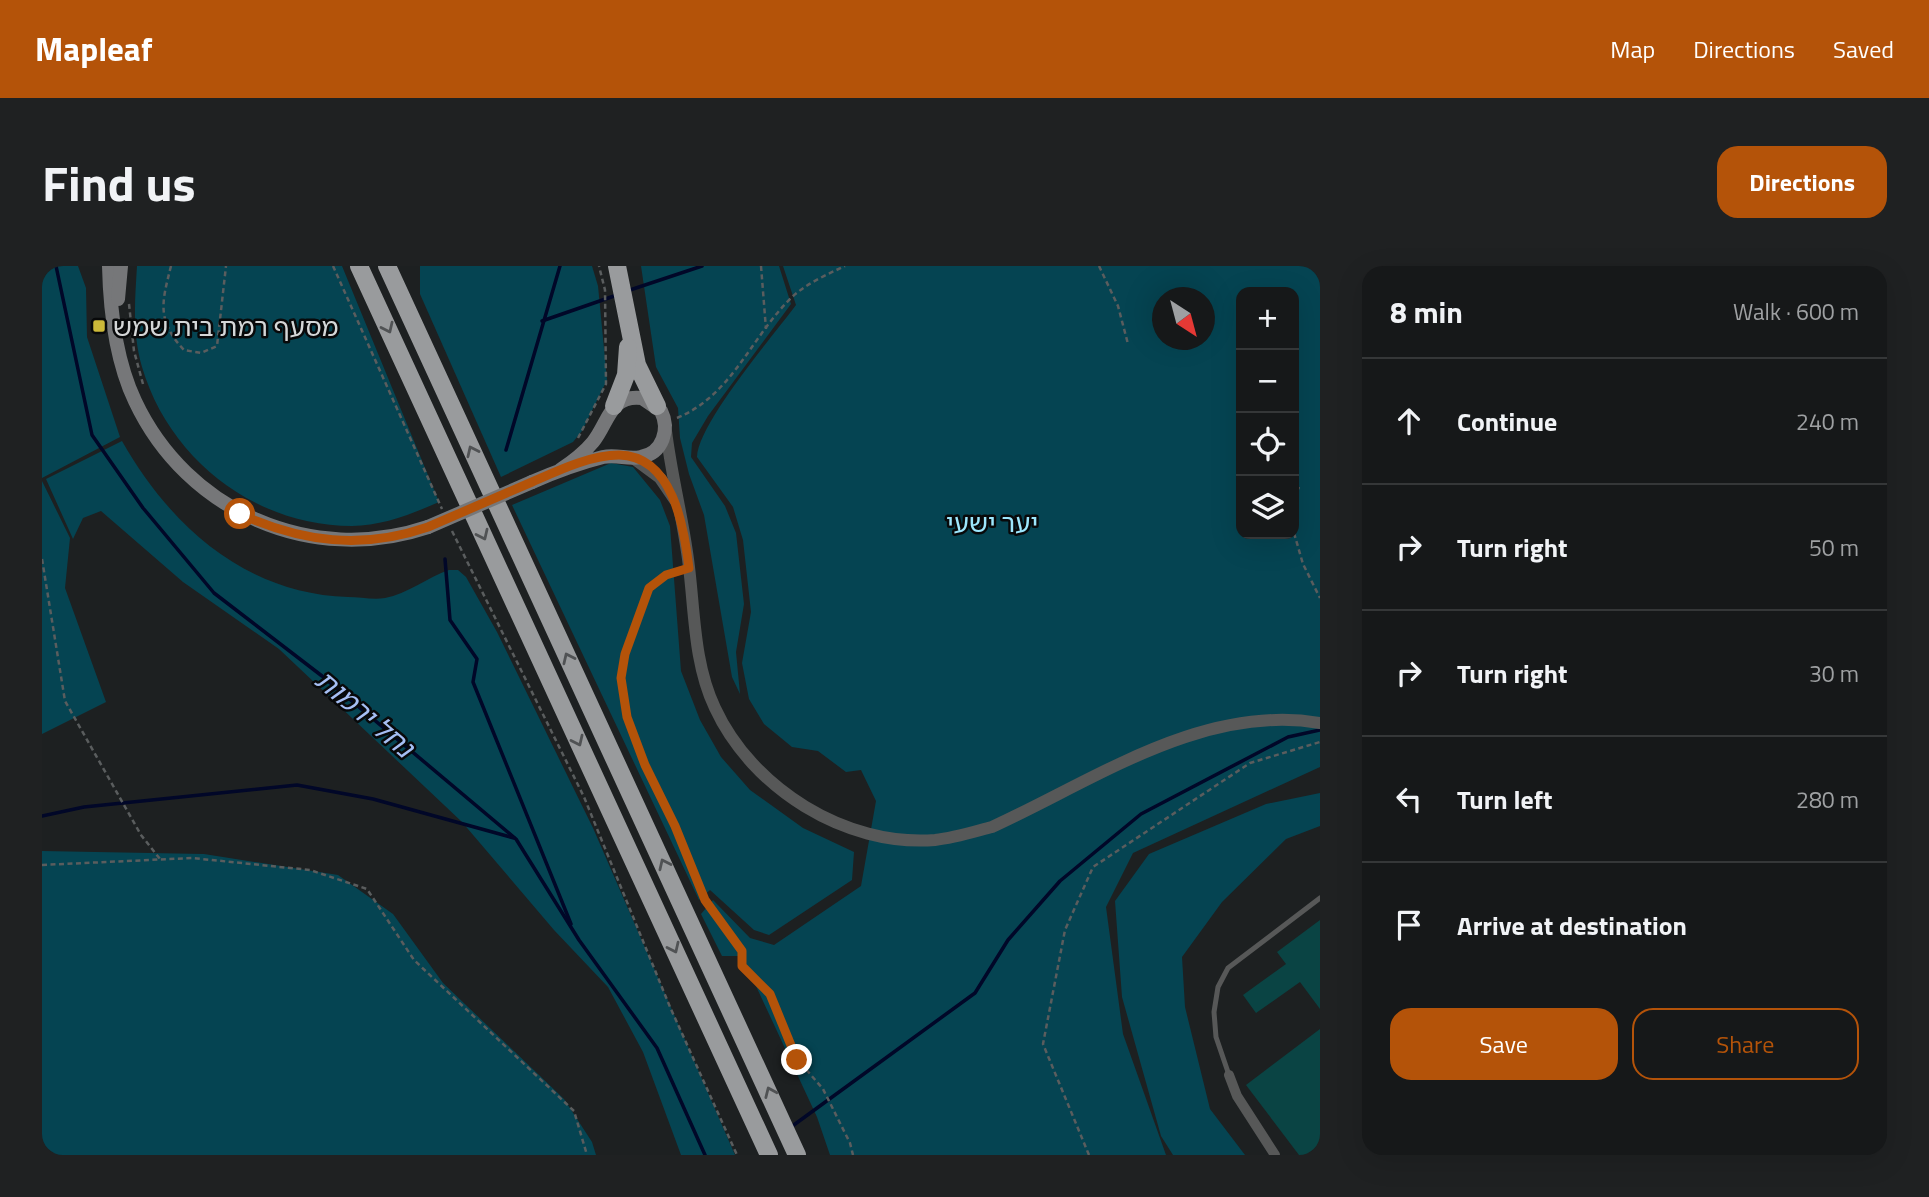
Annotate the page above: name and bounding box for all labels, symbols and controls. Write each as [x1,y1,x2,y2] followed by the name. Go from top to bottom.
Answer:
[35,24,153,74] text: Mapleaf
[1610,31,1655,67] text: Map
[1693,31,1795,67] text: Directions
[1833,31,1894,67] text: Saved
[42,145,196,220] text: Find us
[1717,146,1887,218] button: Directions
[1152,287,1215,350] north arrow
[1236,287,1299,539] map controls
[1236,287,1299,350] button: +
[1390,289,1463,335] text: 8 min
[1733,294,1859,329] text: Walk · 600 m
[113,307,338,346] place label: מסעף רמת בית שמש
[91,318,107,334] marker: מסעף רמת בית שמש
[380,321,394,333] one-way arrow
[1236,350,1299,413] button: −
[1390,402,1428,440] icon: ahead
[1457,402,1557,441] text: Continue
[1796,404,1859,439] text: 240 m
[1236,413,1299,476] button: locate
[466,446,480,458] one-way arrow
[1236,476,1299,539] button: layers
[224,498,255,529] route start
[946,503,1038,542] park label: יער ישעי
[475,527,489,540] one-way arrow
[1390,528,1428,566] icon: right
[1457,528,1568,567] text: Turn right
[1809,530,1859,565] text: 50 m
[562,653,576,665] one-way arrow
[1390,654,1428,692] icon: right
[1457,654,1568,693] text: Turn right
[1809,656,1859,691] text: 30 m
[306,659,426,769] water label: נחל ירמות
[570,734,584,746] one-way arrow
[1390,780,1428,818] icon: left
[1457,780,1552,819] text: Turn left
[1796,782,1859,817] text: 280 m
[658,859,672,871] one-way arrow
[1390,906,1428,944] icon: arrive
[1457,906,1687,945] text: Arrive at destination
[666,941,680,953] one-way arrow
[1390,1008,1618,1080] button: Save
[1632,1008,1859,1080] button: Share
[781,1044,812,1075] route end
[764,1087,778,1100] one-way arrow

